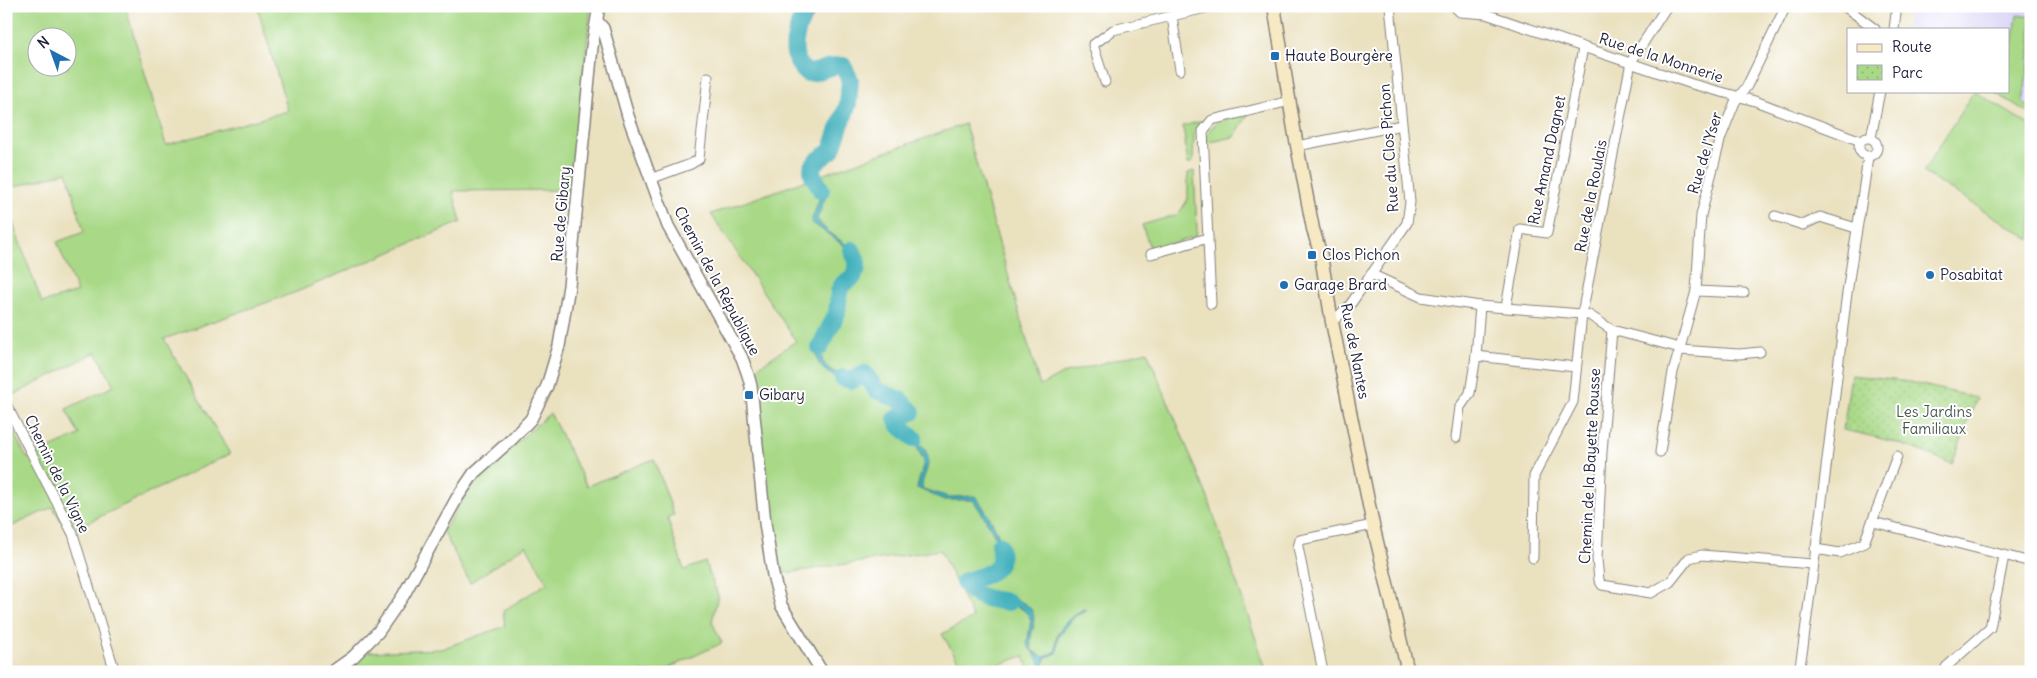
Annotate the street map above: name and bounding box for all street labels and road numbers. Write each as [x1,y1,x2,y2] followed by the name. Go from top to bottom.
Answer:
[1597,29,1726,87] street label: Rue de la Monnerie
[1375,83,1402,213] street label: Rue du Clos Pichon
[1524,94,1569,226] street label: Rue Amand Dagnet
[1683,110,1726,196] street label: Rue de l'Yser
[1570,138,1611,254] street label: Rue de la Roulais
[547,165,574,263] street label: Rue de Gibary
[670,203,765,358] street label: Chemin de la République
[1337,301,1374,401] street label: Rue de Nantes
[1575,368,1604,564] street label: Chemin de la Bayette Rousse
[21,412,94,536] street label: Chemin de la Vigne

